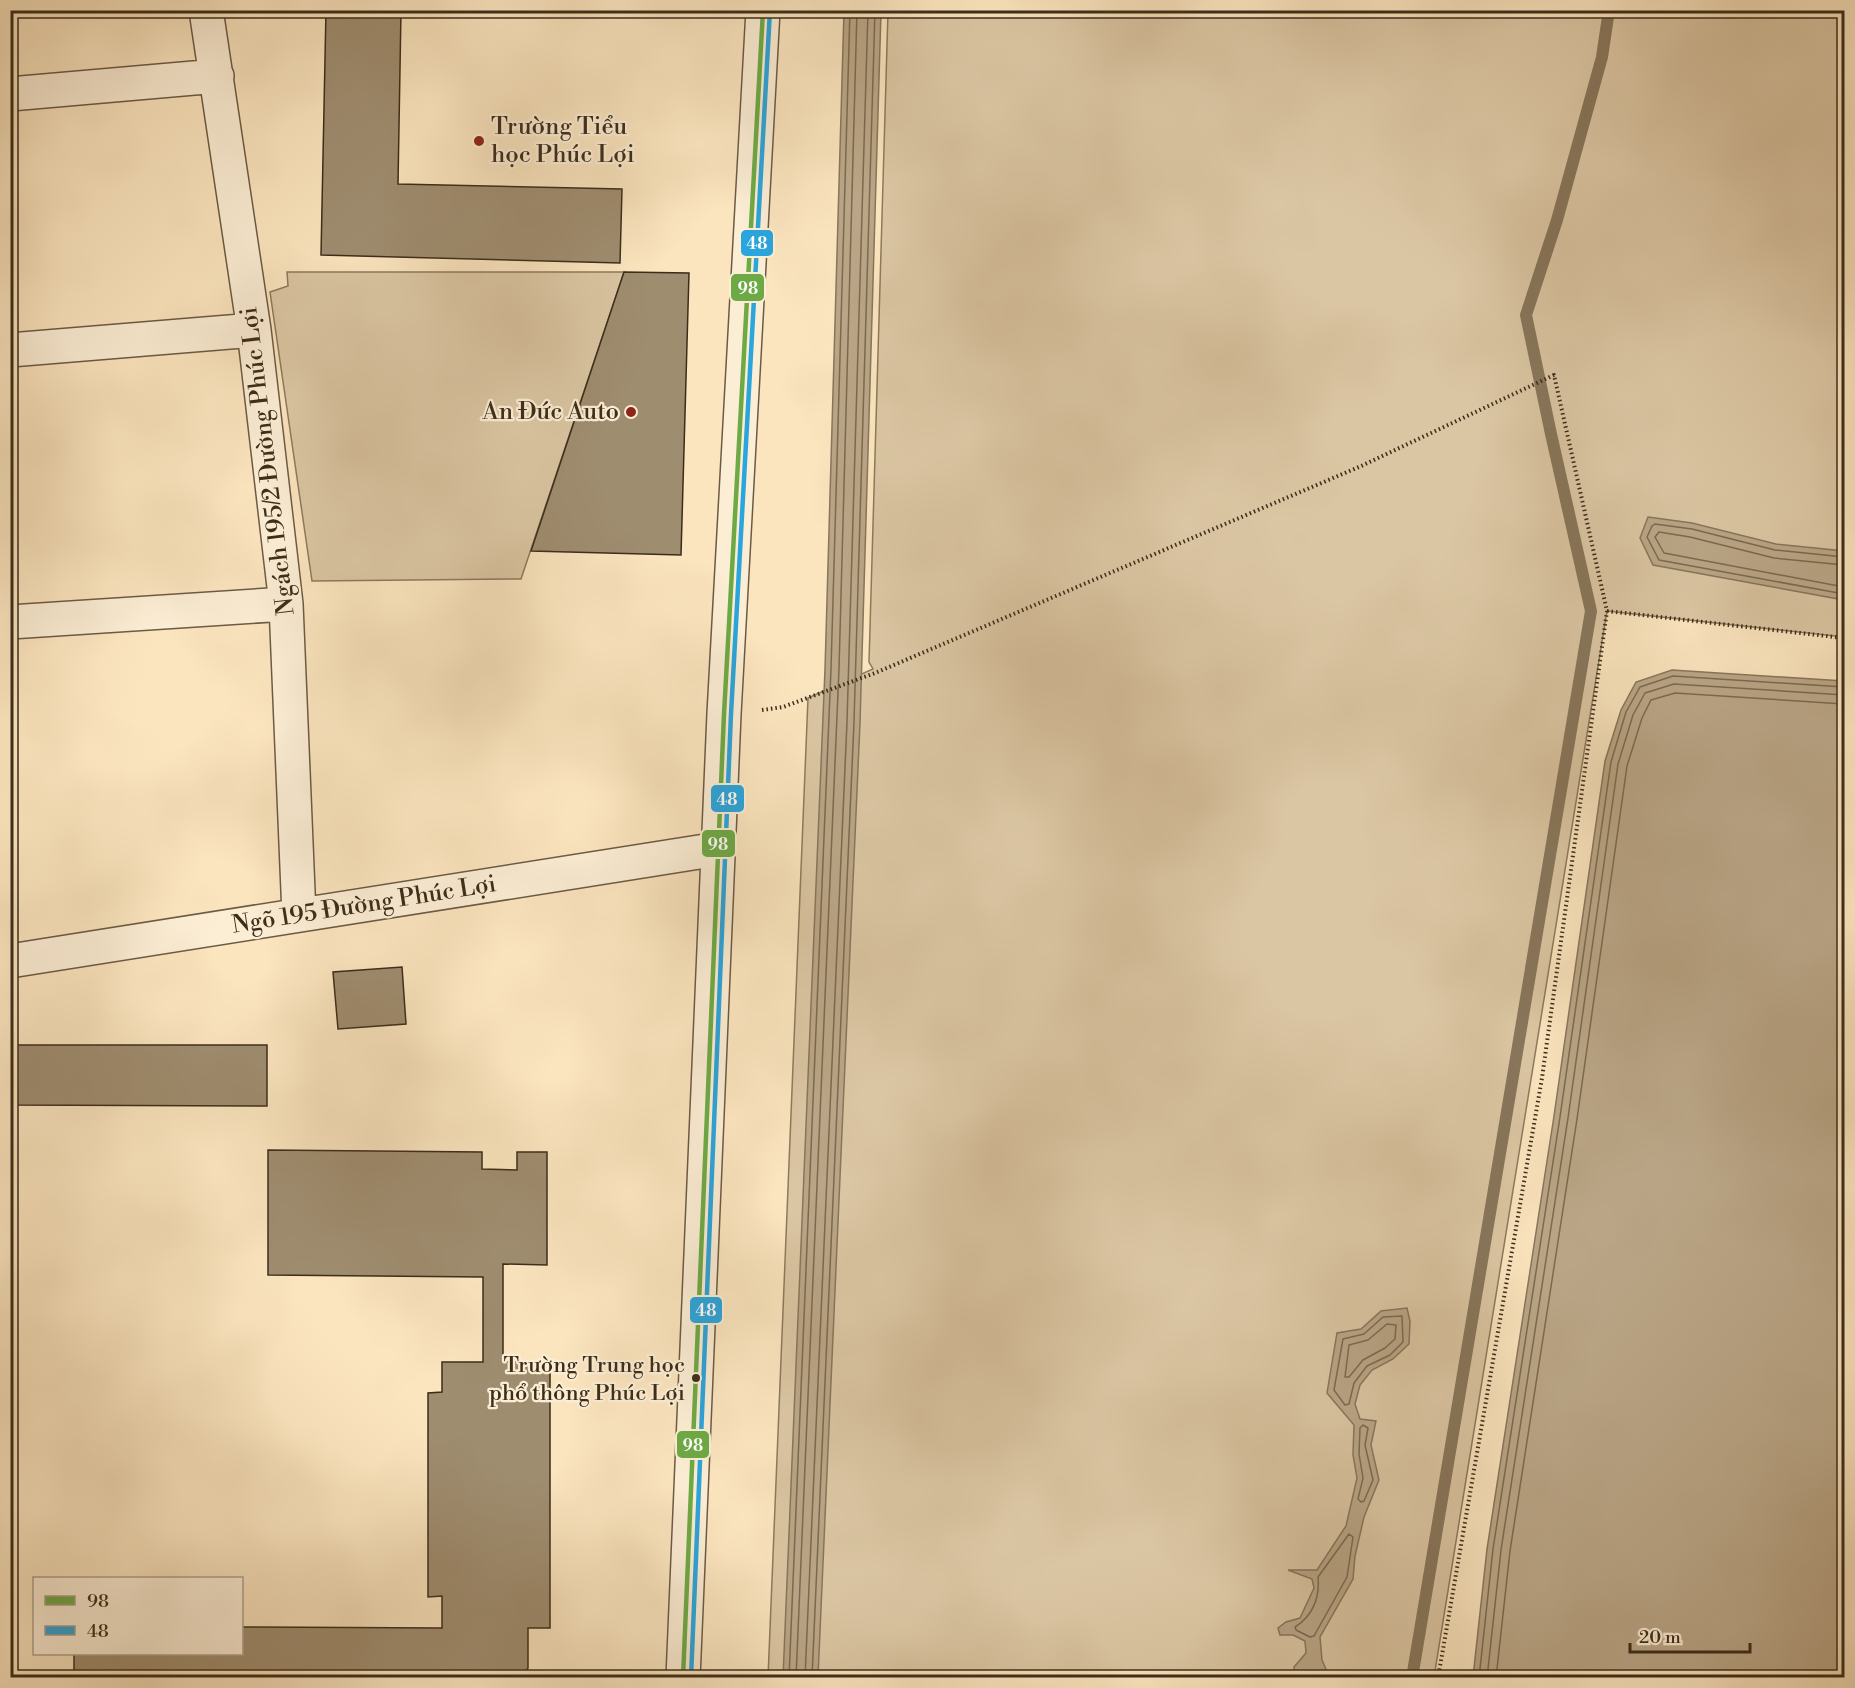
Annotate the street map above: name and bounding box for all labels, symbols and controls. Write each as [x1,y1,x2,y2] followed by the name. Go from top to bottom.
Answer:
[491,112,635,170] place label: Trường Tiểu học Phúc Lợi
[472,134,486,148] marker: Trường Tiểu học Phúc Lợi
[740,229,774,257] line badge: 48
[747,234,767,254] text: 48
[730,273,765,302] line badge: 98
[738,279,758,299] text: 98
[234,305,302,617] street label: Ngách 195/2 Đường Phúc Lợi
[481,397,619,427] place label: An Đức Auto
[624,405,638,419] marker: An Đức Auto
[710,784,745,813] line badge: 48
[717,790,737,810] text: 48
[701,829,736,858] line badge: 98
[708,835,728,855] text: 98
[230,869,498,941] street label: Ngõ 195 Đường Phúc Lợi
[689,1296,723,1324] line badge: 48
[696,1301,716,1321] text: 48
[489,1352,685,1407] place label: Trường Trung học phổ thông Phúc Lợi
[690,1372,702,1384] marker: Trường Trung học phổ thông Phúc Lợi
[676,1430,710,1459] line badge: 98
[683,1436,703,1456] text: 98
[33,1577,243,1655] legend
[87,1590,109,1613] text: 98
[1630,1616,1750,1654] scale bar
[87,1620,109,1643] text: 48
[1639,1626,1681,1649] text: 20 m

